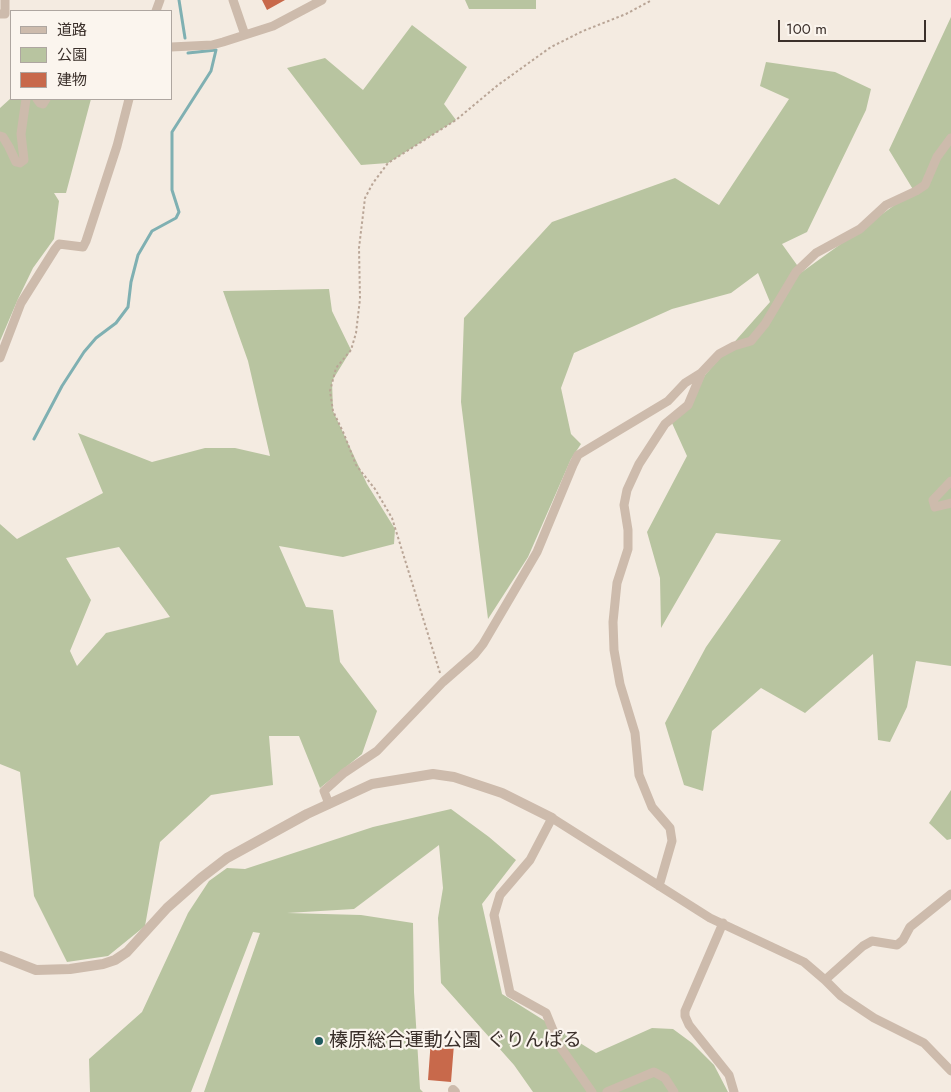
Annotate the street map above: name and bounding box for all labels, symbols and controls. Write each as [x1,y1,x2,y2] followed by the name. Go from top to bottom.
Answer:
[10,10,172,100] legend
[781,10,928,42] scale bar
[786,18,827,40] text: 100 m
[57,19,87,41] text: 道路
[57,44,87,66] text: 公園
[57,69,87,91] text: 建物
[329,1030,582,1052] place label: 榛原総合運動公園 ぐりんぱる
[313,1035,325,1047] marker: 榛原総合運動公園 ぐりんぱる

